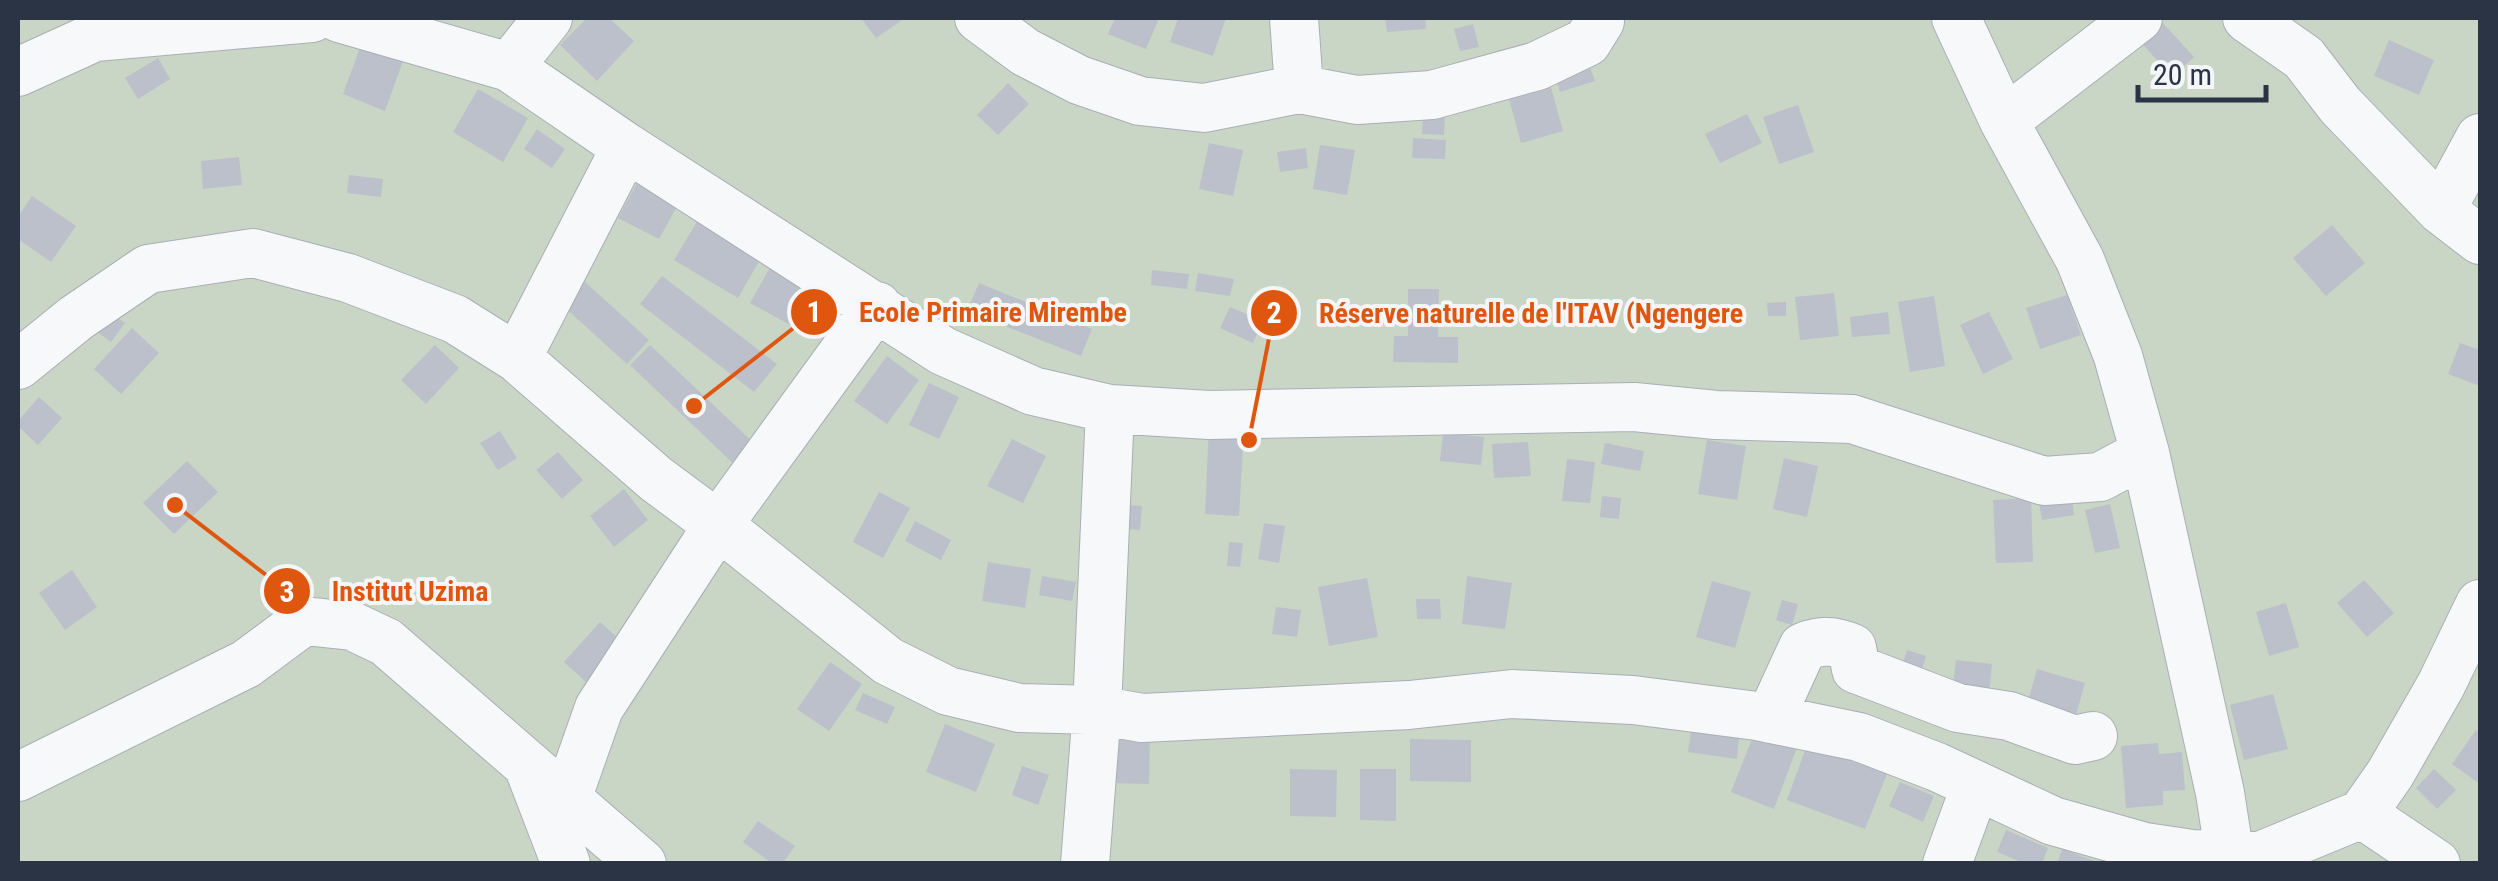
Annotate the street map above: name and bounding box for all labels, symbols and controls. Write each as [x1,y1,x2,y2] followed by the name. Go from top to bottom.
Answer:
[2138,40,2266,102] scale bar
[2153,57,2212,92] text: 20 m
[789,283,1147,341] callout: Ecole Primaire Mirembe
[1249,284,1763,342] callout: Réserve naturelle de l'ITAV (Ngengere
[806,294,822,329] text: 1
[1266,295,1282,330] text: 2
[859,296,1127,329] text: Ecole Primaire Mirembe
[1319,297,1743,330] text: Réserve naturelle de l'ITAV (Ngengere
[262,562,509,620] callout: Institut Uzima
[279,574,295,609] text: 3
[332,575,488,608] text: Institut Uzima

